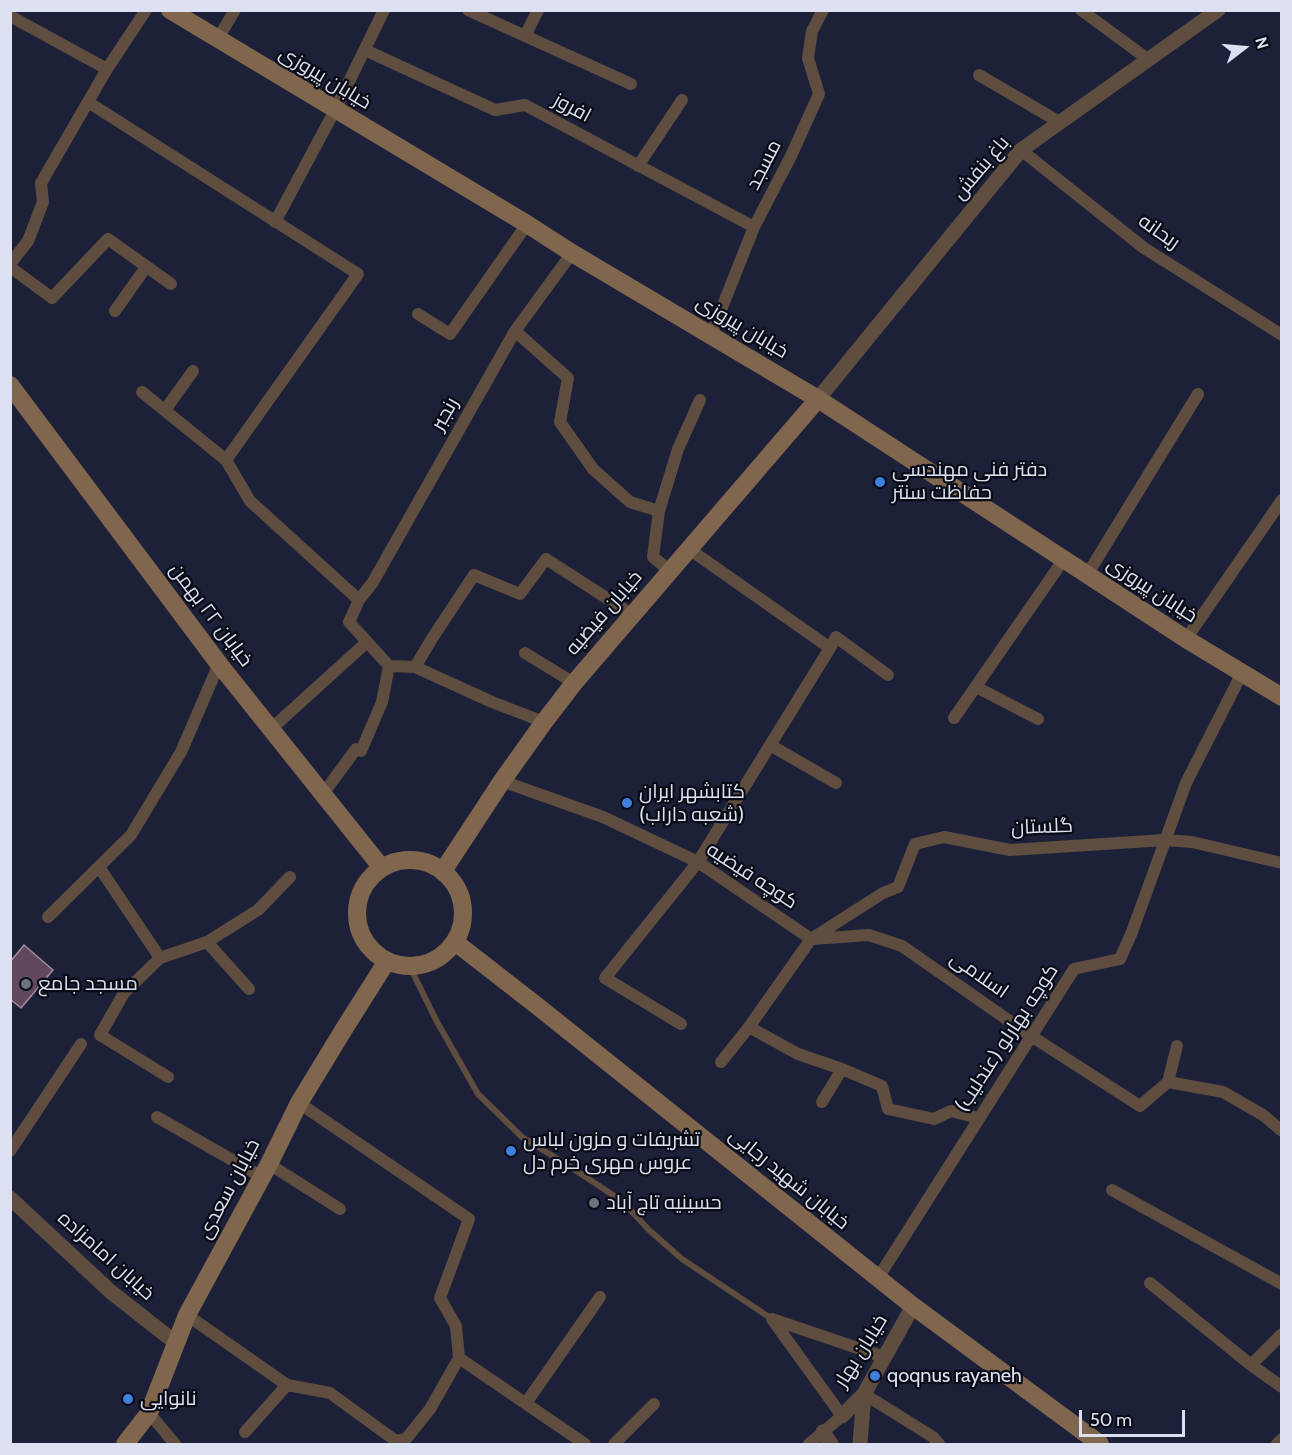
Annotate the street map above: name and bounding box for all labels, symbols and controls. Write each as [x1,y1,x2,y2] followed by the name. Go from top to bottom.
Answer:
[1214,18,1274,78] north arrow
[1251,35,1272,51] text: N
[275,41,375,115] street label: خیابان پیروزی
[549,88,595,128] street label: افروز
[947,131,1015,205] street label: باغ بنفش
[741,136,787,194] street label: مسجد
[1133,209,1185,255] street label: ریحانه
[692,290,792,364] street label: خیابان پیروزی
[426,393,464,435] street label: رنجبر
[892,458,1047,505] place label: دفتر فنی مهندسی حفاظت سنتر
[873,475,887,489] marker: دفتر فنی مهندسی حفاظت سنتر
[1102,552,1202,628] street label: خیابان پیروزی
[164,558,258,672] street label: خیابان ۲۲ بهمن
[561,566,647,660] street label: خیابان فیضیه
[639,780,745,827] place label: کتابشهر ایران (شعبه داراب)
[620,796,634,810] marker: کتابشهر ایران (شعبه داراب)
[1011,814,1073,840] street label: گلستان
[702,838,802,914] street label: کوچه فیضیه
[945,946,1013,1004] street label: اسلامی
[950,960,1064,1116] street label: کوچه بهارلو (عندلیب)
[38,972,138,996] place label: مسجد جامع
[19,977,33,991] marker: مسجد جامع
[724,1123,854,1235] street label: خیابان شهید رجایی
[523,1128,700,1175] place label: تشریفات و مزون لباس عروس مهری خرم دل
[193,1135,265,1243] street label: خیابان سعدی
[504,1144,518,1158] marker: تشریفات و مزون لباس عروس مهری خرم دل
[606,1191,722,1215] place label: حسینیه تاج آباد
[587,1196,601,1210] marker: حسینیه تاج آباد
[53,1206,159,1306] street label: خیابان امامزاده
[829,1310,893,1392] street label: خیابان بهار
[887,1364,1022,1388] place label: qoqnus rayaneh
[868,1369,882,1383] marker: qoqnus rayaneh
[140,1387,197,1411] place label: نانوایی
[121,1392,135,1406] marker: نانوایی
[1082,1398,1188,1436] scale bar
[1090,1409,1132,1431] text: 50 m

